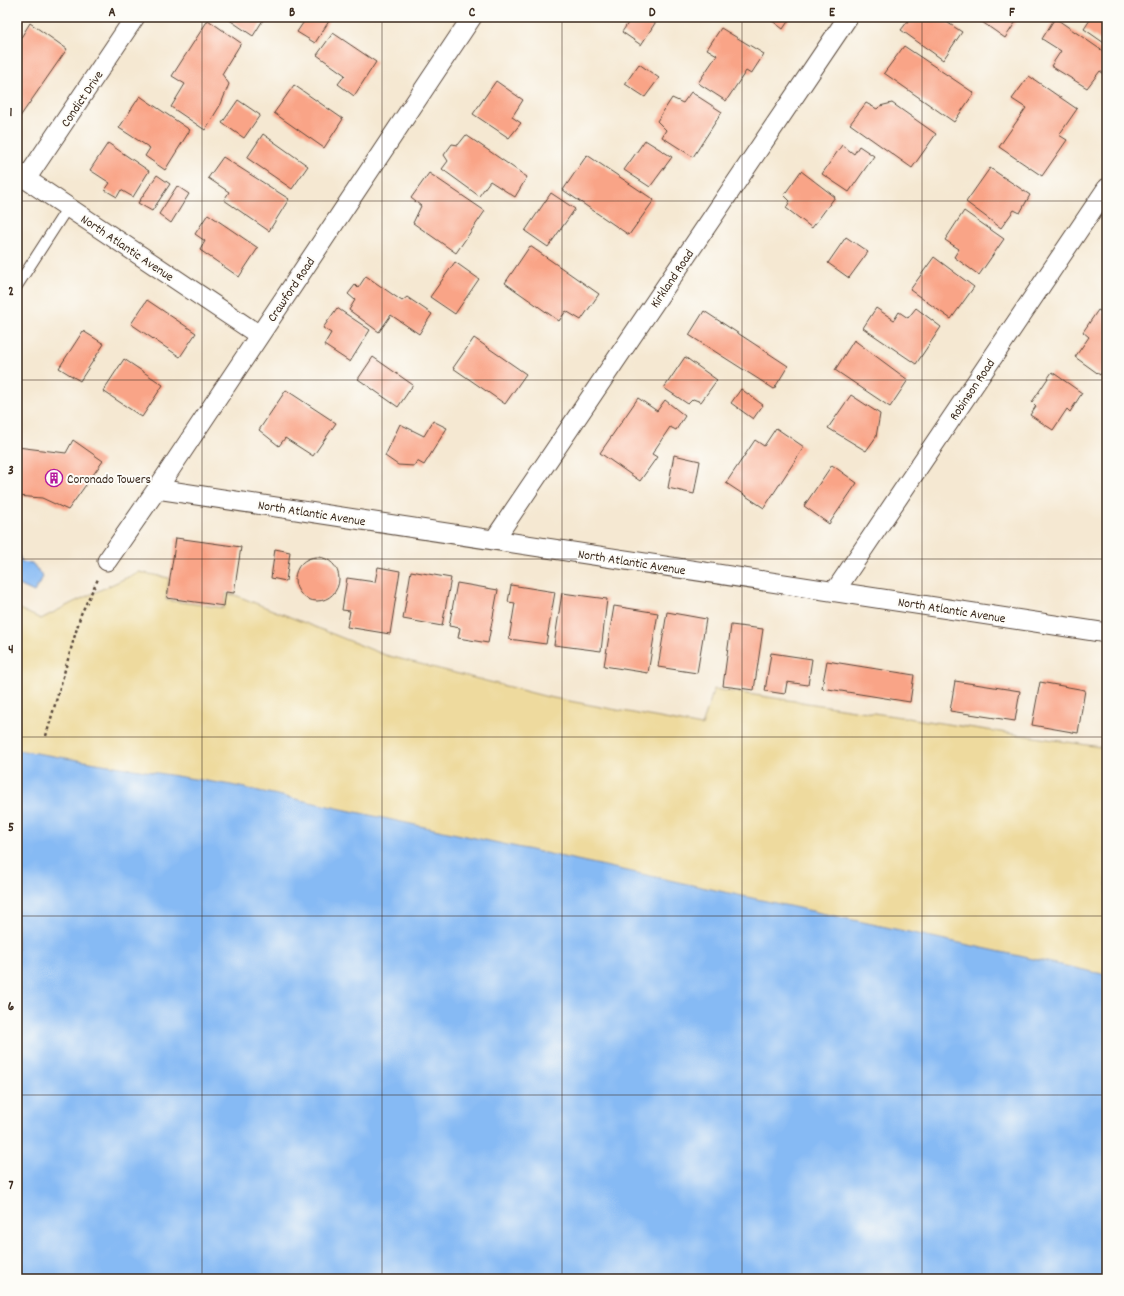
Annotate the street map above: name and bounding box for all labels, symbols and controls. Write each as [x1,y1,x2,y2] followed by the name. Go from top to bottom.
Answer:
[108,4,116,23] text: A
[289,4,295,23] text: B
[469,4,476,23] text: C
[649,4,656,23] text: D
[829,4,836,23] text: E
[1009,4,1015,23] text: F
[57,67,109,132] street label: Condict Drive
[10,104,13,123] text: 1
[76,211,177,288] street label: North Atlantic Avenue
[646,246,700,313] street label: Kirkland Road
[263,254,321,327] street label: Crawford Road
[8,283,14,302] text: 2
[945,356,1001,425] street label: Robinson Road
[8,462,14,481] text: 3
[44,468,64,488] building icon: Coronado Towers
[67,471,151,490] place label: Coronado Towers
[256,497,367,532] street label: North Atlantic Avenue
[576,546,687,581] street label: North Atlantic Avenue
[896,594,1007,629] street label: North Atlantic Avenue
[8,641,14,660] text: 4
[8,819,14,838] text: 5
[8,998,15,1017] text: 6
[9,1177,14,1196] text: 7

